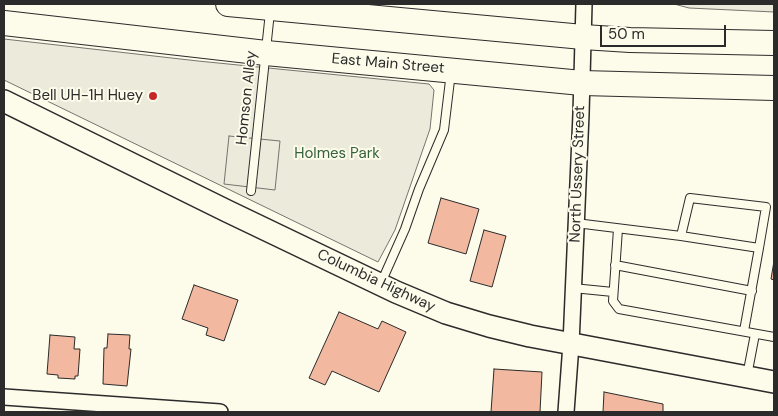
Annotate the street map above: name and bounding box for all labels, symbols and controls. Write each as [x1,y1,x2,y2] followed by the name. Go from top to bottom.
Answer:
[603,15,729,47] scale bar
[608,24,645,44] text: 50 m
[233,50,261,146] street label: Homson Alley
[331,50,445,78] street label: East Main Street
[32,87,143,105] place label: Bell UH-1H Huey
[147,90,159,102] marker: Bell UH-1H Huey
[567,105,589,243] street label: North Ussery Street
[294,145,380,163] park label: Holmes Park
[314,246,438,316] street label: Columbia Highway

